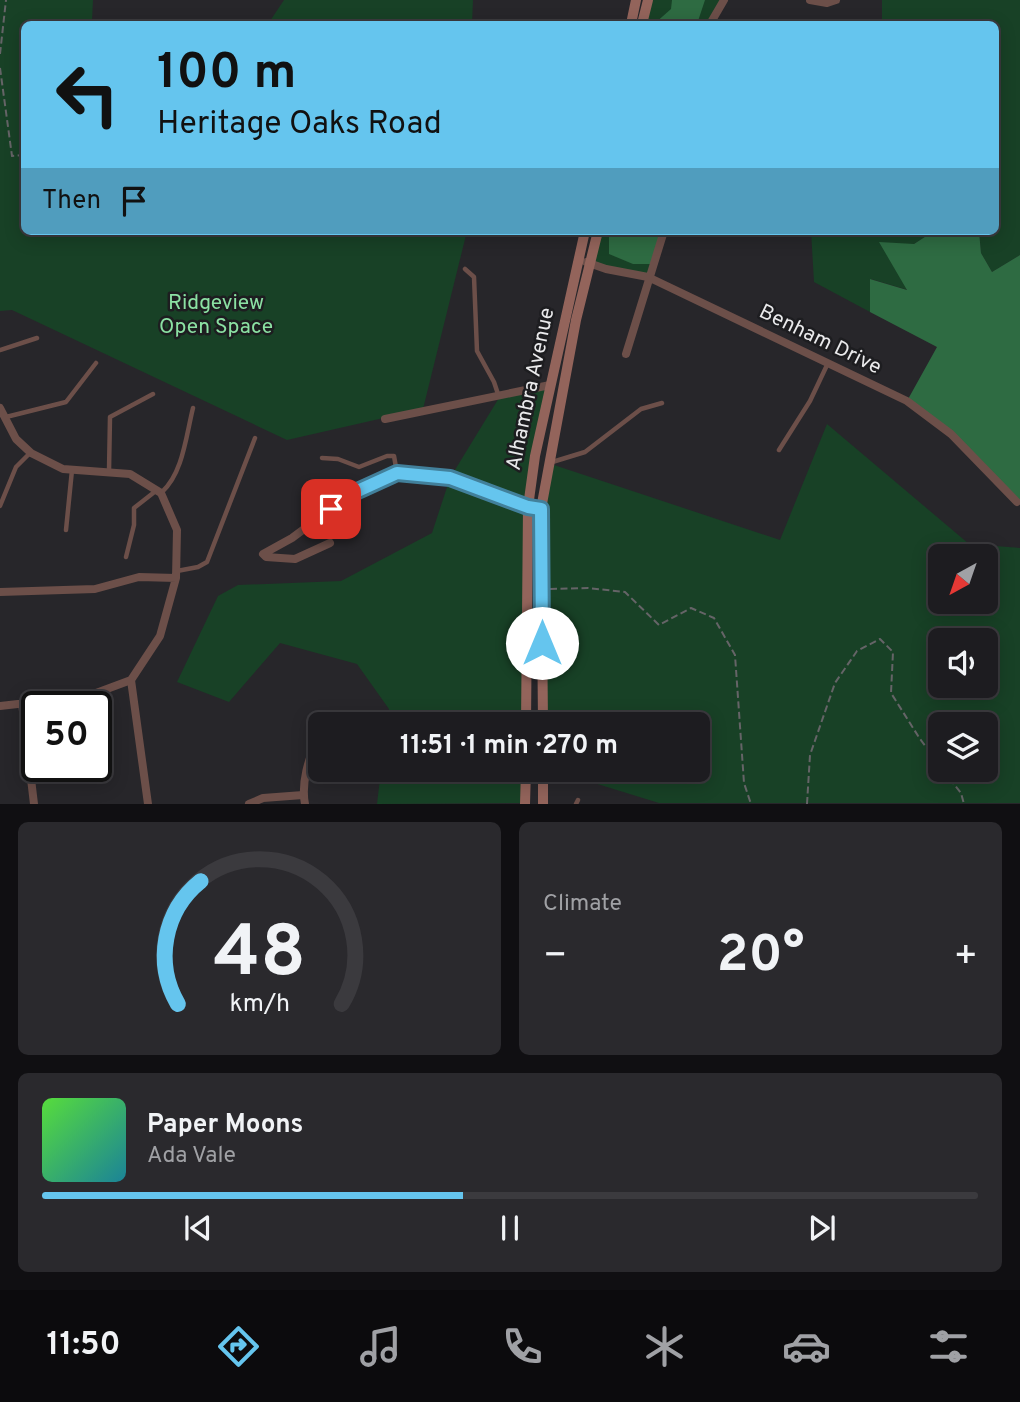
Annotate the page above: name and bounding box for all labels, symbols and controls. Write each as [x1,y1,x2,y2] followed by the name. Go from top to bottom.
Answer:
[157,44,296,106] text: 100 m
[42,49,133,140] icon: left
[157,105,442,145] text: Heritage Oaks Road
[115,182,153,220] icon: arrive
[42,185,101,218] text: Then
[159,290,273,341] park label: Ridgeview Open Space
[754,299,886,381] street label: Benham Drive
[501,305,561,473] street label: Alhambra Avenue
[301,479,361,539] pin
[312,490,350,528] icon: arrive
[928,544,998,614] north arrow
[928,544,998,782] map controls
[505,606,579,680] position arrow
[928,628,998,698] button: sound
[21,691,112,782] speed limit sign: 50
[928,712,998,782] button: layers
[400,730,618,763] text: 11:51 · 1 min · 270 m
[543,890,622,919] text: Climate
[213,911,306,1003] text: 48
[717,924,804,990] text: 20°
[543,933,568,982] text: −
[953,933,978,982] text: +
[229,989,290,1021] text: km/h
[147,1109,303,1142] text: Paper Moons
[147,1142,236,1171] text: Ada Vale
[179,1209,217,1247] icon: previous
[491,1209,529,1247] icon: pause
[803,1209,841,1247] icon: next
[214,1322,263,1371] icon: directions
[356,1322,405,1371] icon: music
[498,1322,547,1371] icon: phone
[640,1322,689,1371] icon: climate
[782,1322,831,1371] icon: car
[924,1322,973,1371] icon: filters
[47,1326,120,1366] text: 11:50

